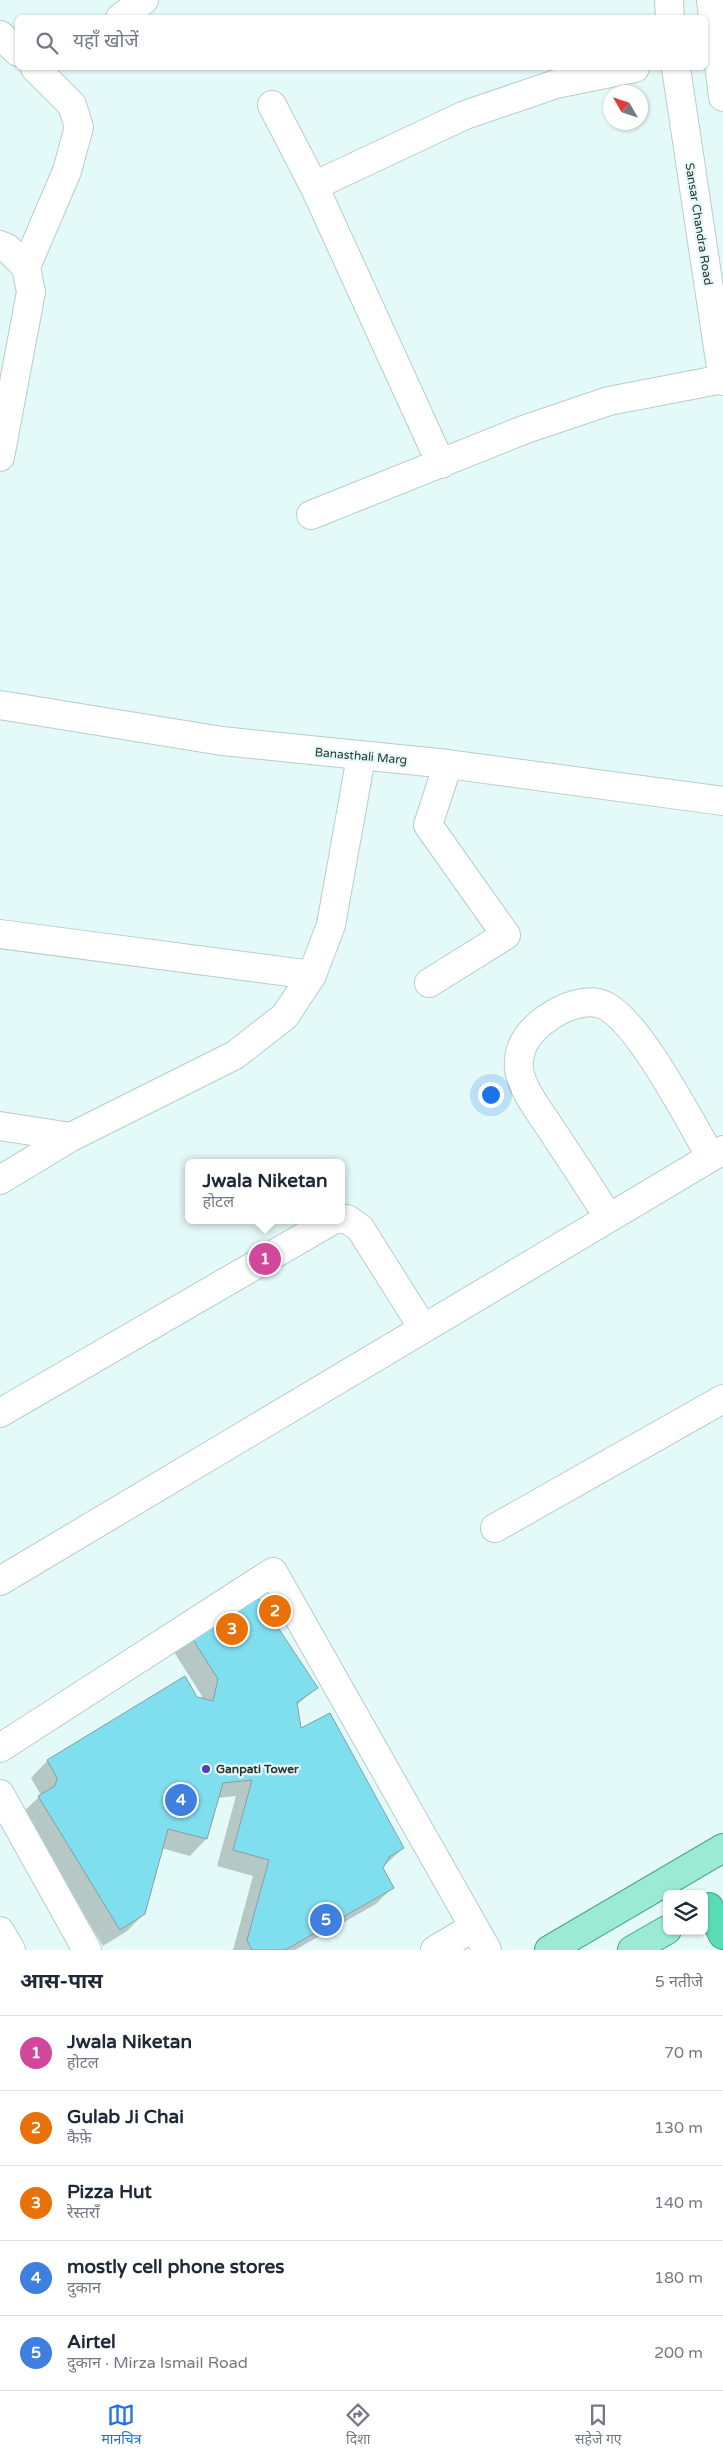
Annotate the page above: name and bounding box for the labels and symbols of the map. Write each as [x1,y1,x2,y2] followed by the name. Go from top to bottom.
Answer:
[603,85,648,130] north arrow
[682,162,716,286] street label: Sansar Chandra Road
[314,745,408,767] street label: Banasthali Marg
[478,1082,504,1108] your location
[249,1240,281,1278] pin: 1
[259,1592,291,1630] pin: 2
[216,1610,248,1648] pin: 3
[216,1762,299,1777] place label: Ganpati Tower
[200,1763,212,1775] marker: Ganpati Tower
[165,1781,197,1819] pin: 4
[310,1901,342,1939] pin: 5

